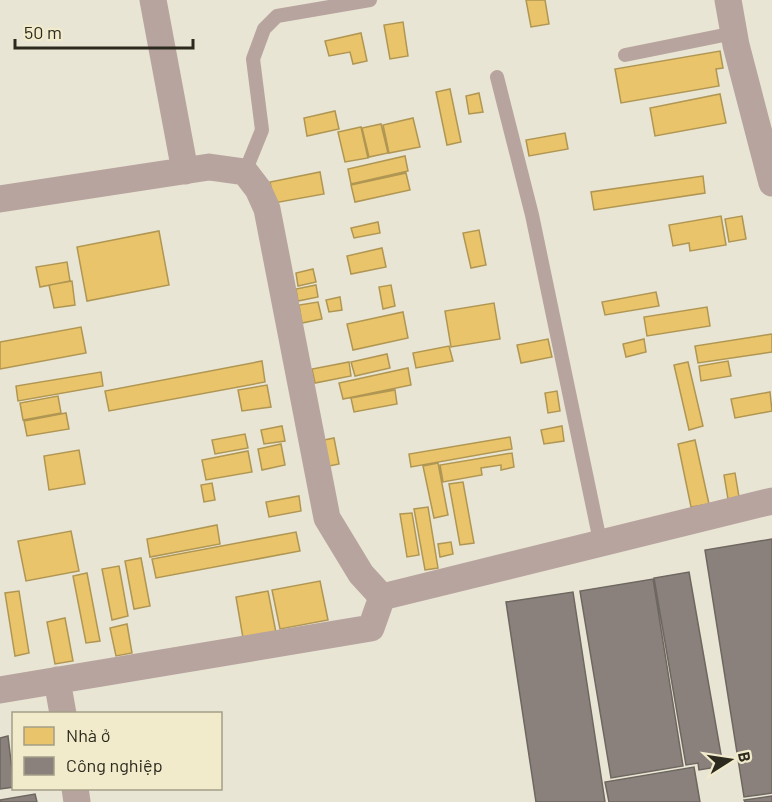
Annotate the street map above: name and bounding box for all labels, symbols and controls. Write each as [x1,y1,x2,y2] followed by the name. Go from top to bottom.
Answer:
[15,12,194,50] scale bar
[24,21,62,43] text: 50 m
[12,712,222,790] legend
[66,724,110,746] text: Nhà ở
[700,730,760,790] north arrow
[735,750,756,764] text: B
[66,754,163,776] text: Công nghiệp

